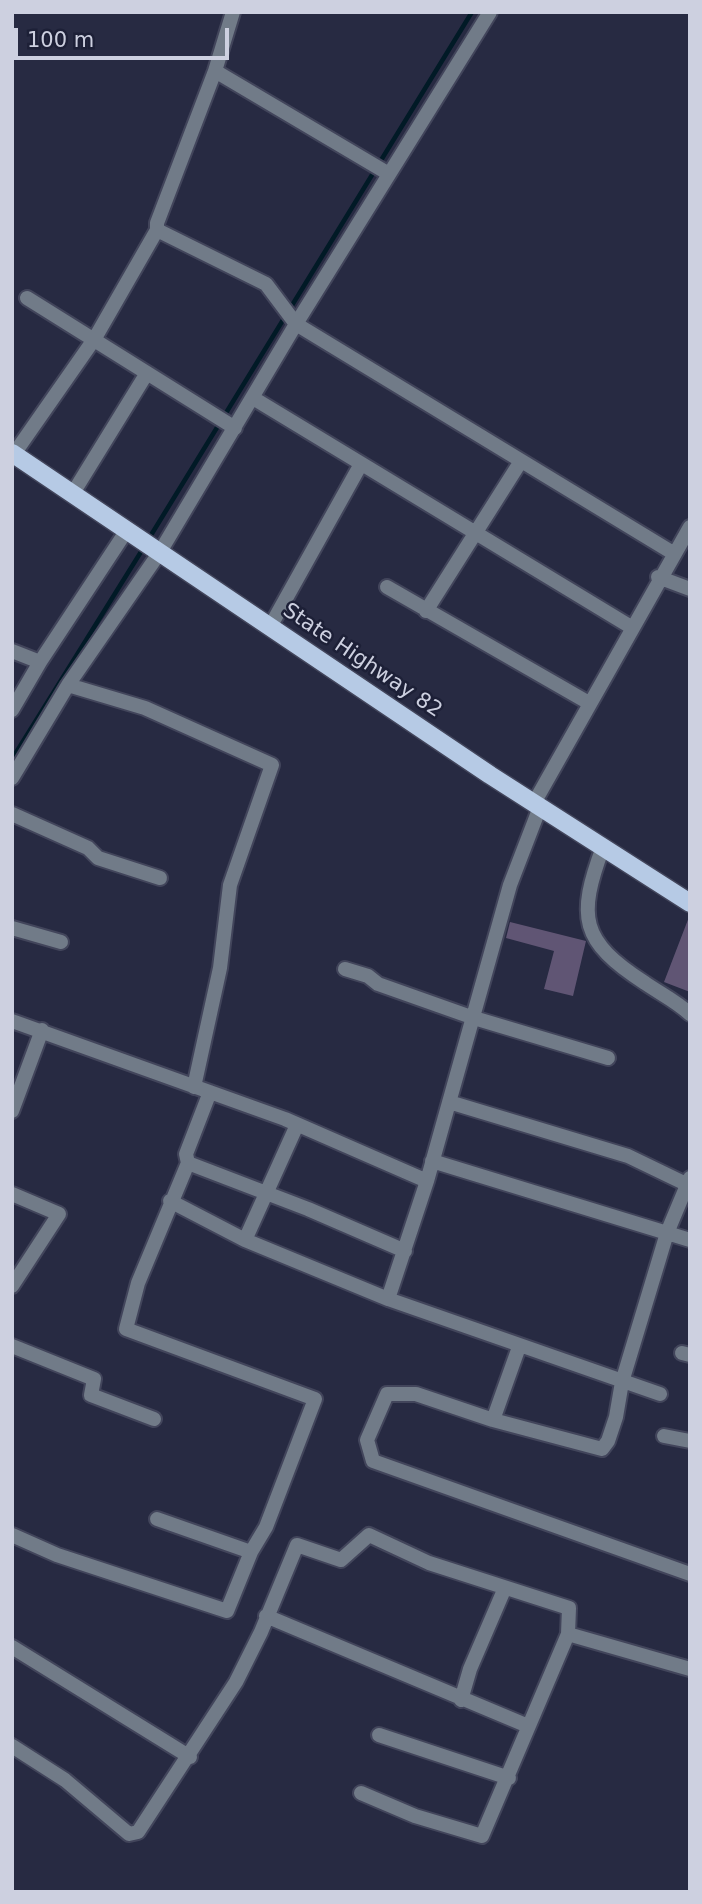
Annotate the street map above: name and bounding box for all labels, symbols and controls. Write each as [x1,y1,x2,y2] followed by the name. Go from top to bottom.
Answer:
[18,14,233,58] scale bar
[27,28,94,52] text: 100 m
[278,598,446,724] street label: State Highway 82

